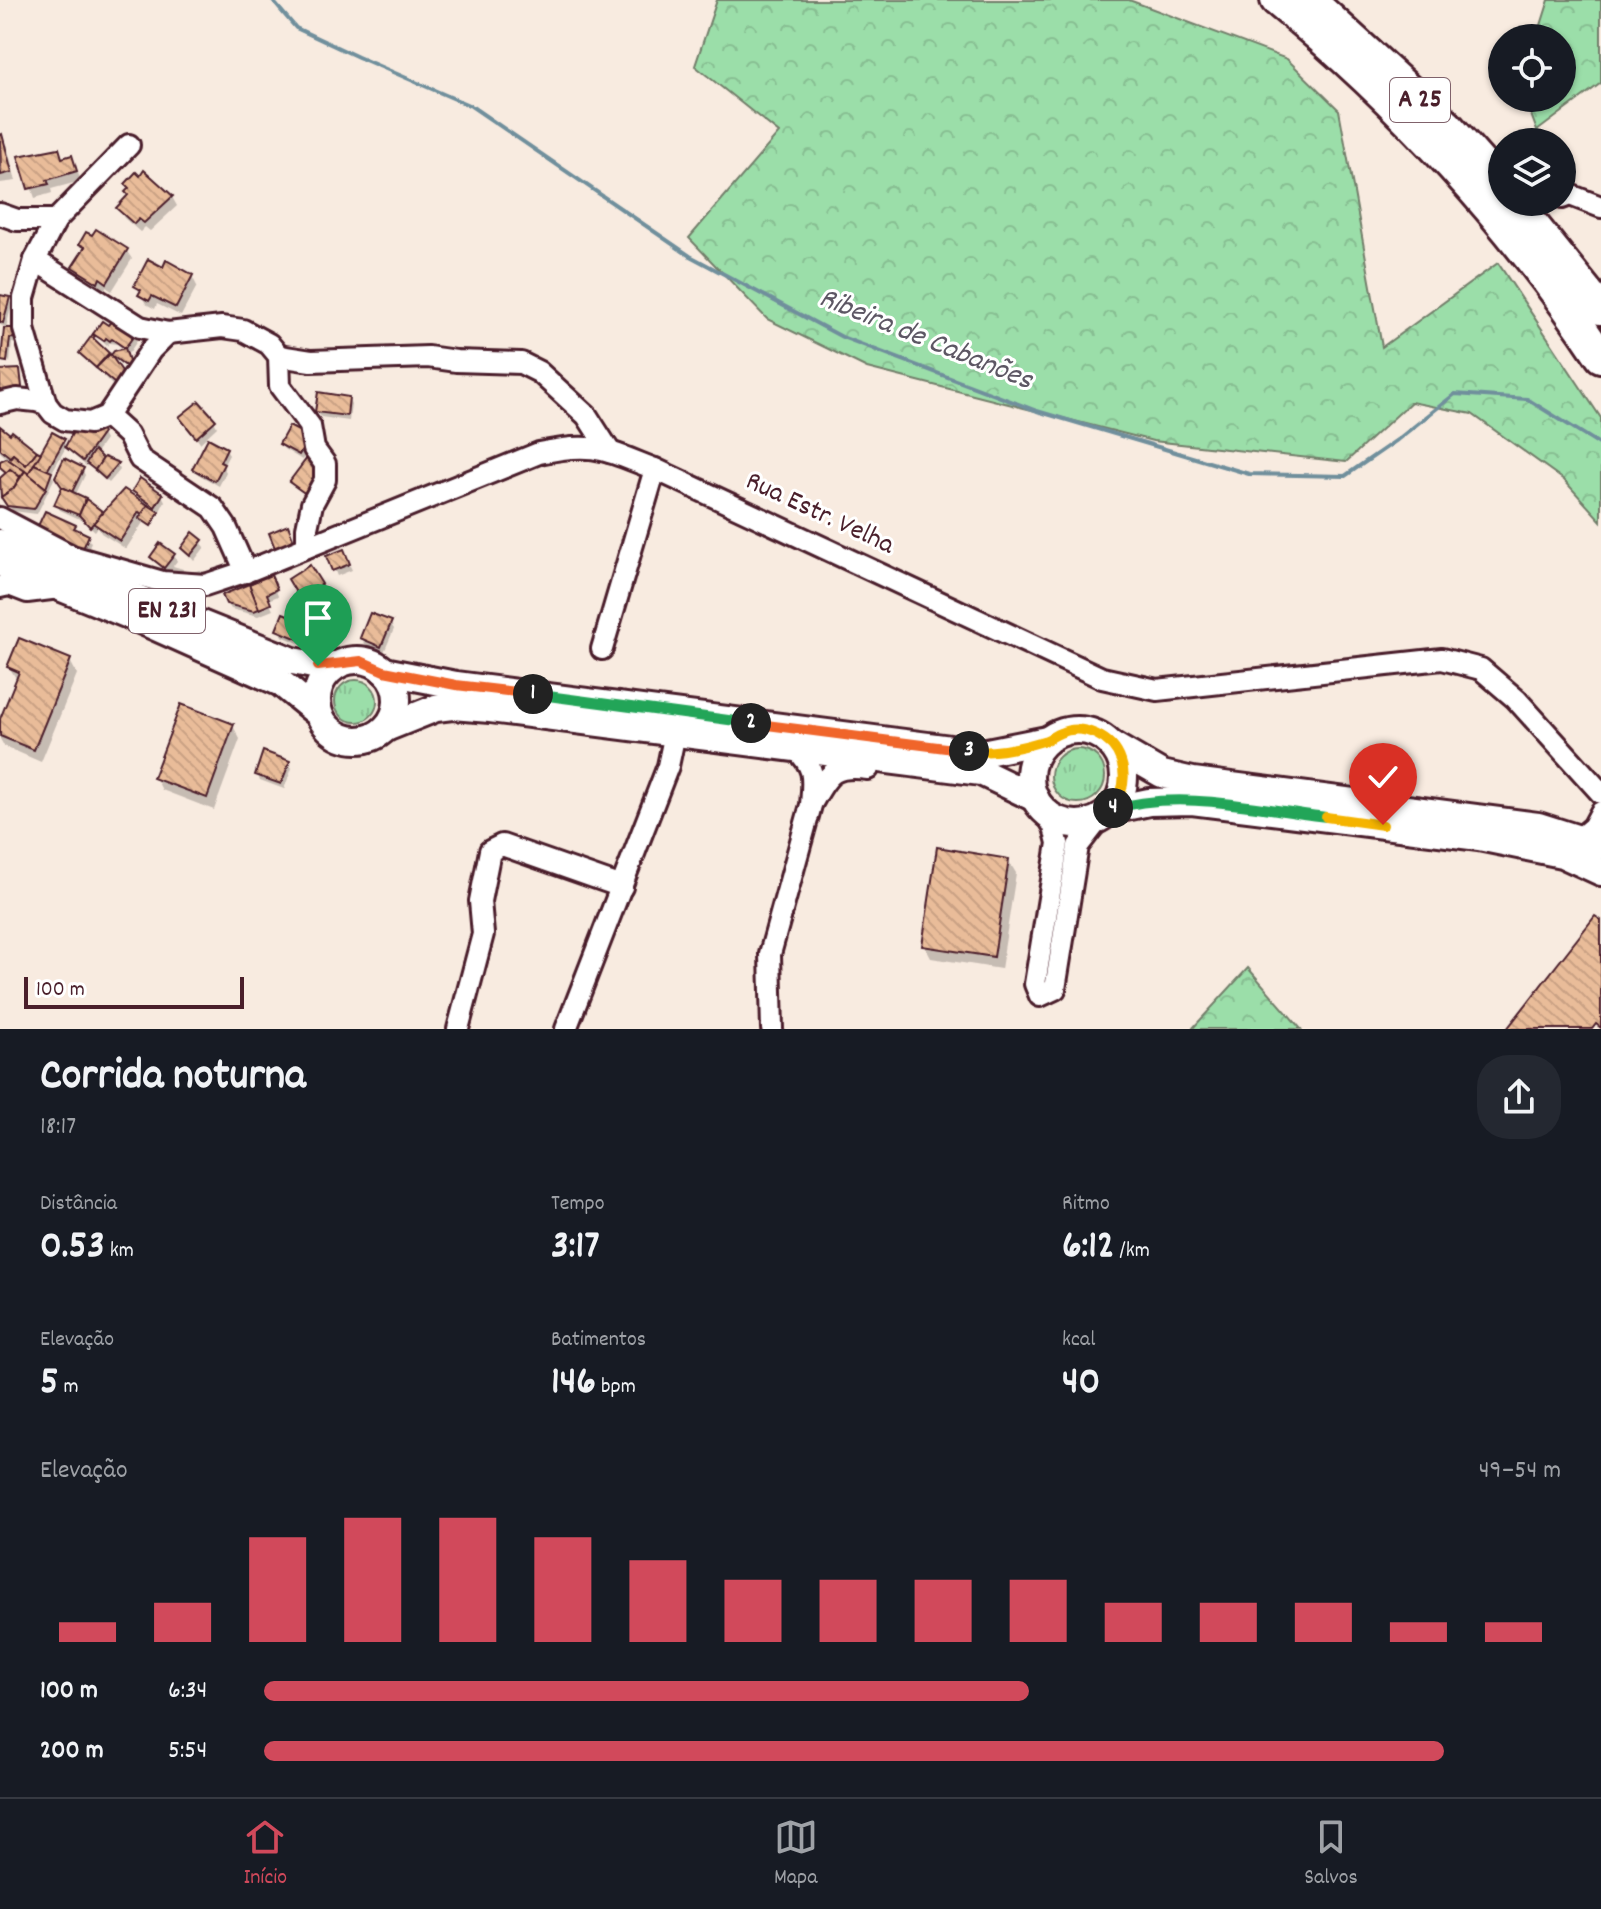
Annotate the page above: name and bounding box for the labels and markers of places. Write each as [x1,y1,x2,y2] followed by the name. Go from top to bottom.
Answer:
[284,584,352,666] pin
[513,674,553,714] pin: 1
[731,703,771,743] pin: 2
[949,731,989,771] pin: 3
[1349,743,1417,825] pin
[1093,788,1133,828] pin: 4

